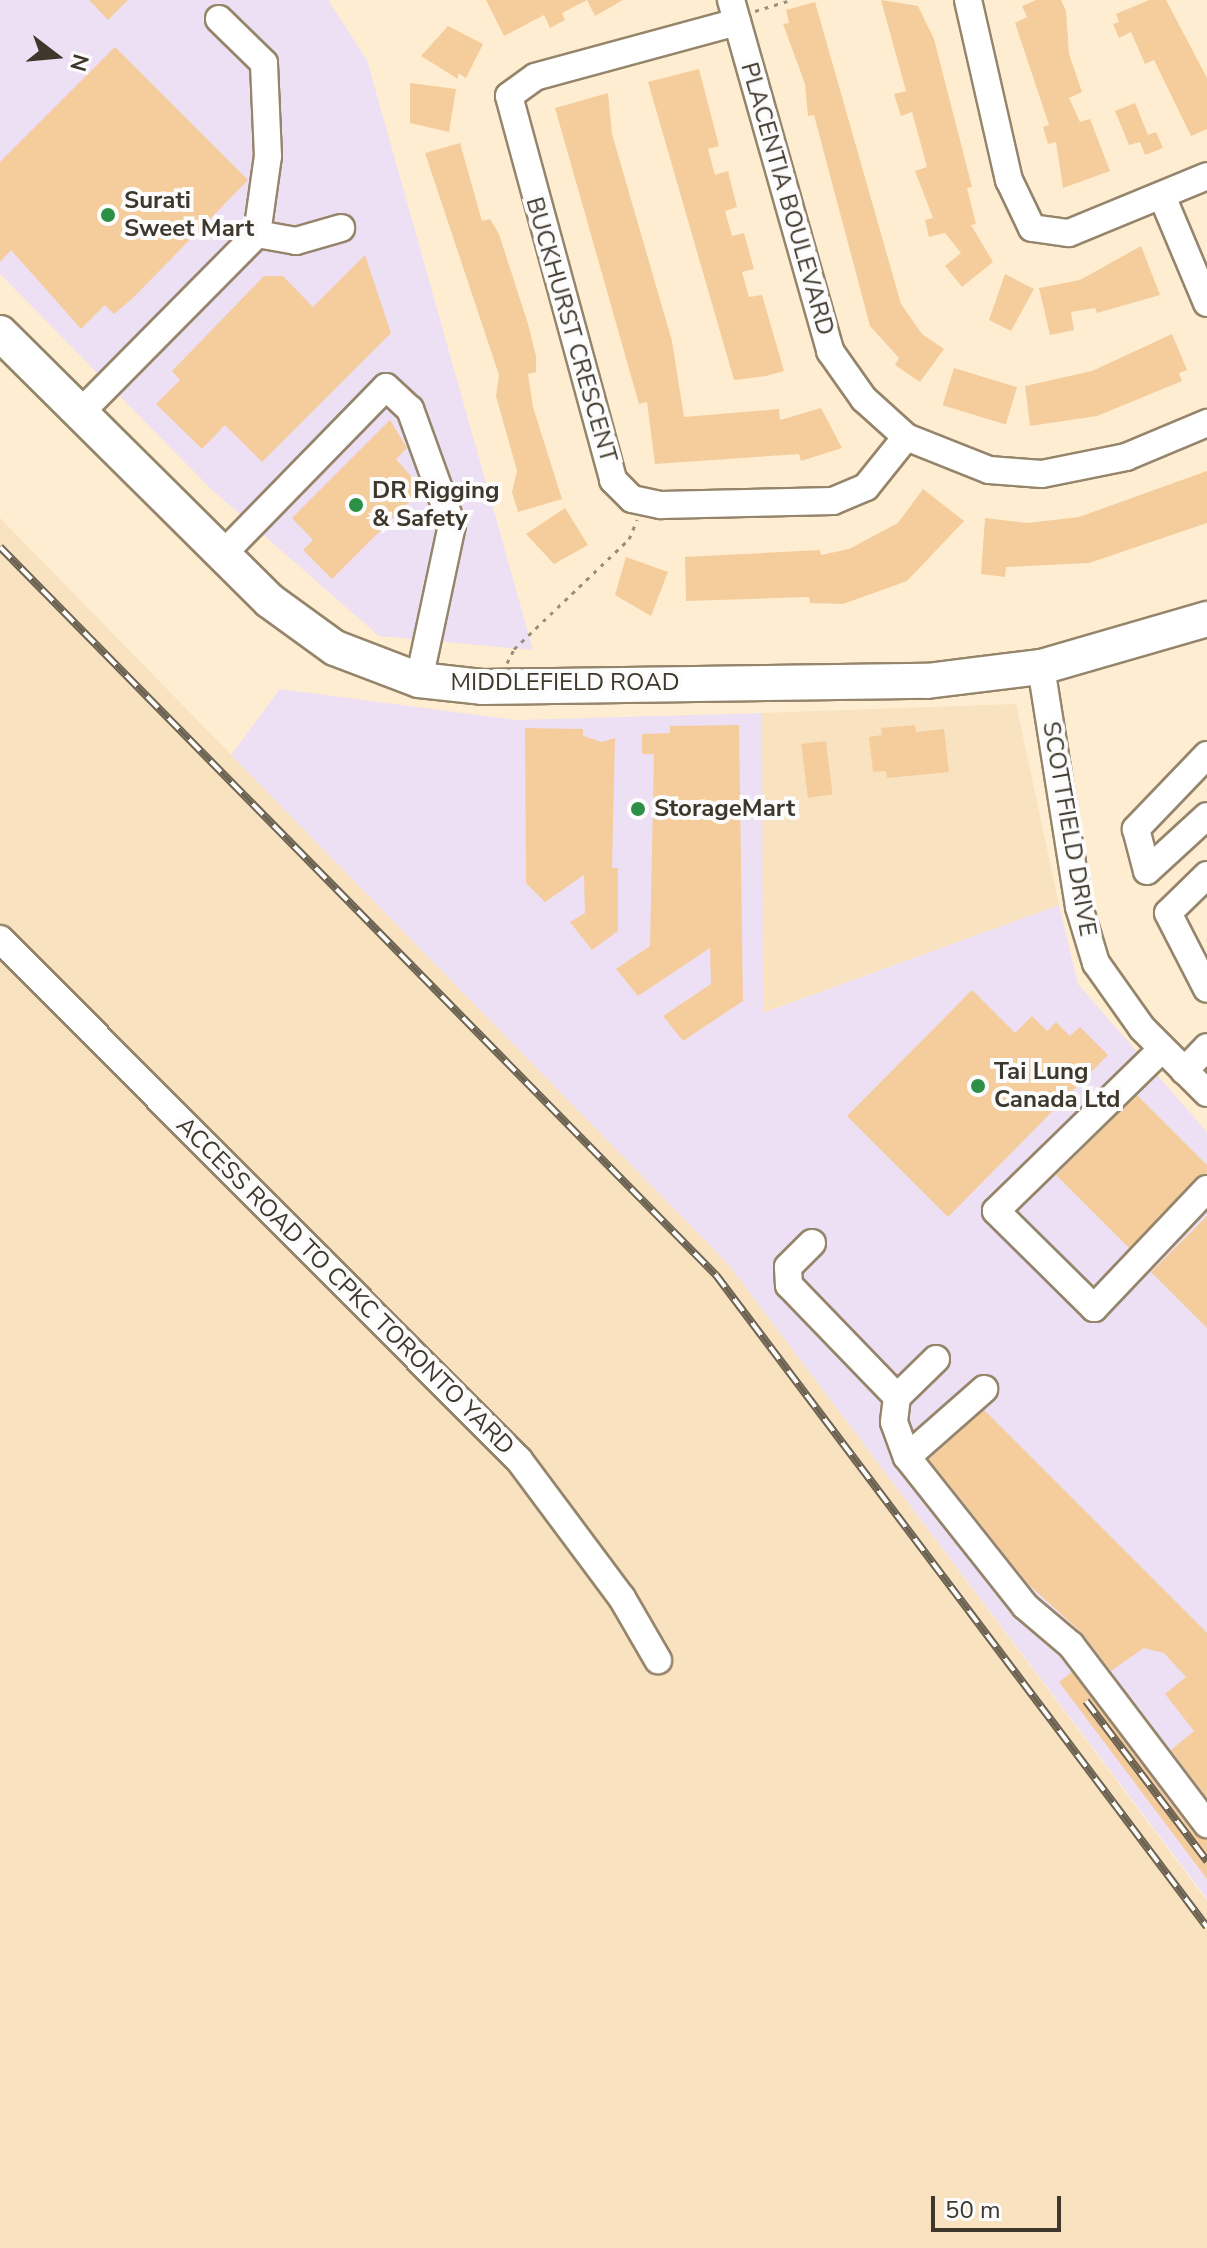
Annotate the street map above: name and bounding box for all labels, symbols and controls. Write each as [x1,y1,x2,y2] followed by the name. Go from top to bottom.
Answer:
[16,16,96,96] north arrow
[62,51,96,75] text: N
[734,59,840,339] street label: PLACENTIA BOULEVARD
[124,187,254,243] place label: Surati Sweet Mart
[519,194,623,466] street label: BUCKHURST CRESCENT
[99,206,117,224] marker: Surati Sweet Mart
[372,477,499,533] place label: DR Rigging & Safety
[347,496,365,514] marker: DR Rigging & Safety
[451,669,679,697] street label: MIDDLEFIELD ROAD
[1036,719,1102,939] street label: SCOTTFIELD DRIVE
[654,795,795,823] place label: StorageMart
[629,800,647,818] marker: StorageMart
[994,1058,1120,1114] place label: Tai Lung Canada Ltd
[969,1077,987,1095] marker: Tai Lung Canada Ltd
[170,1111,520,1461] street label: ACCESS ROAD TO CPKC TORONTO YARD
[935,2180,1065,2230] scale bar
[945,2194,1001,2226] text: 50 m

